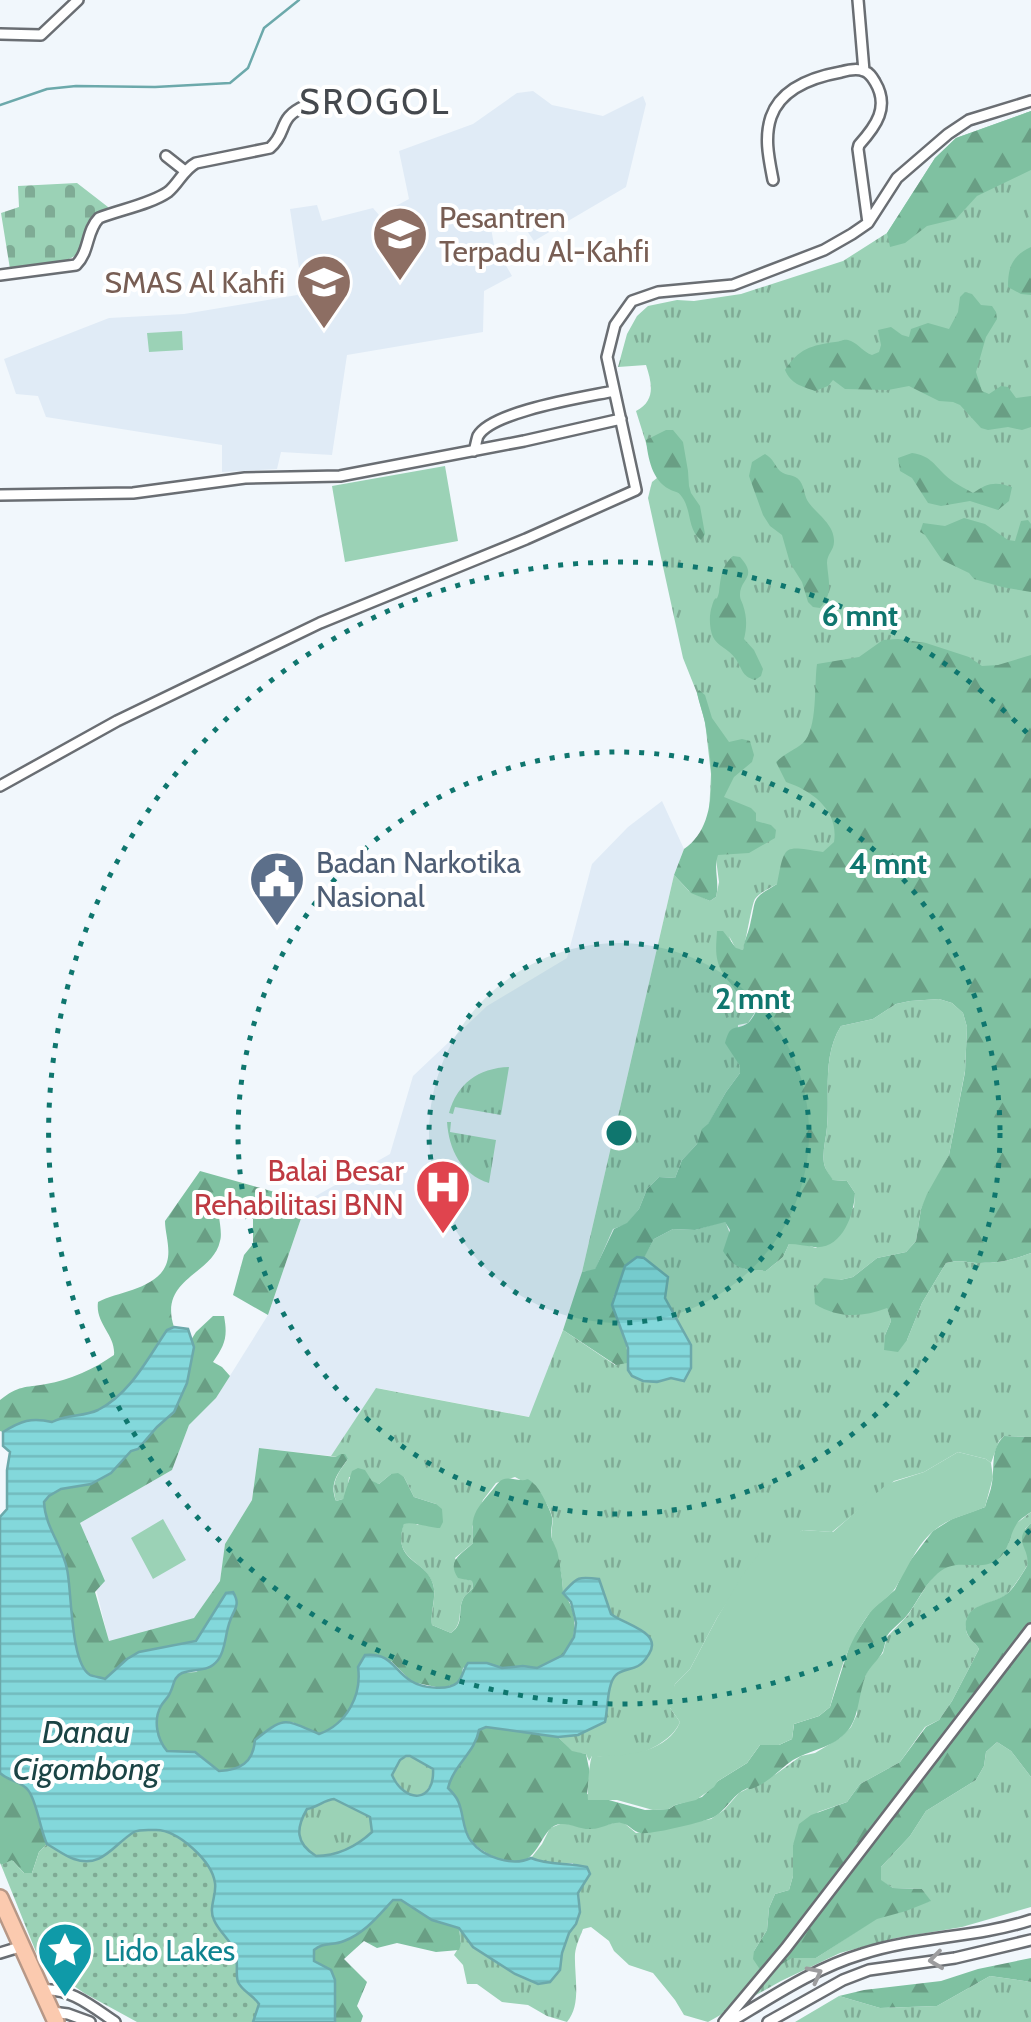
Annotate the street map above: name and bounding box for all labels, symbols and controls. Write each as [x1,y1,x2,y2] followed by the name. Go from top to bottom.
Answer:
[299,80,451,123] district label: SROGOL
[439,199,650,270] place label: Pesantren Terpadu Al-Kahfi
[370,204,430,283] school or university icon: Pesantren Terpadu Al-Kahfi
[294,252,354,331] school or university icon: SMAS Al Kahfi
[104,264,285,301] place label: SMAS Al Kahfi
[822,597,898,634] text: 6 mnt
[316,844,521,915] place label: Badan Narkotika Nasional
[849,845,927,882] text: 4 mnt
[247,849,307,928] public building icon: Badan Narkotika Nasional
[715,980,791,1017] text: 2 mnt
[601,1115,637,1151] centre of rings
[194,1152,405,1223] place label: Balai Besar Rehabilitasi BNN
[413,1157,473,1236] hospital icon: Balai Besar Rehabilitasi BNN
[13,1712,161,1788] water label: Danau Cigombong
[35,1920,95,1999] place icon: Lido Lakes
[104,1932,235,1969] place label: Lido Lakes
[927,1949,943,1970] one-way arrow
[804,1967,822,1986] one-way arrow

